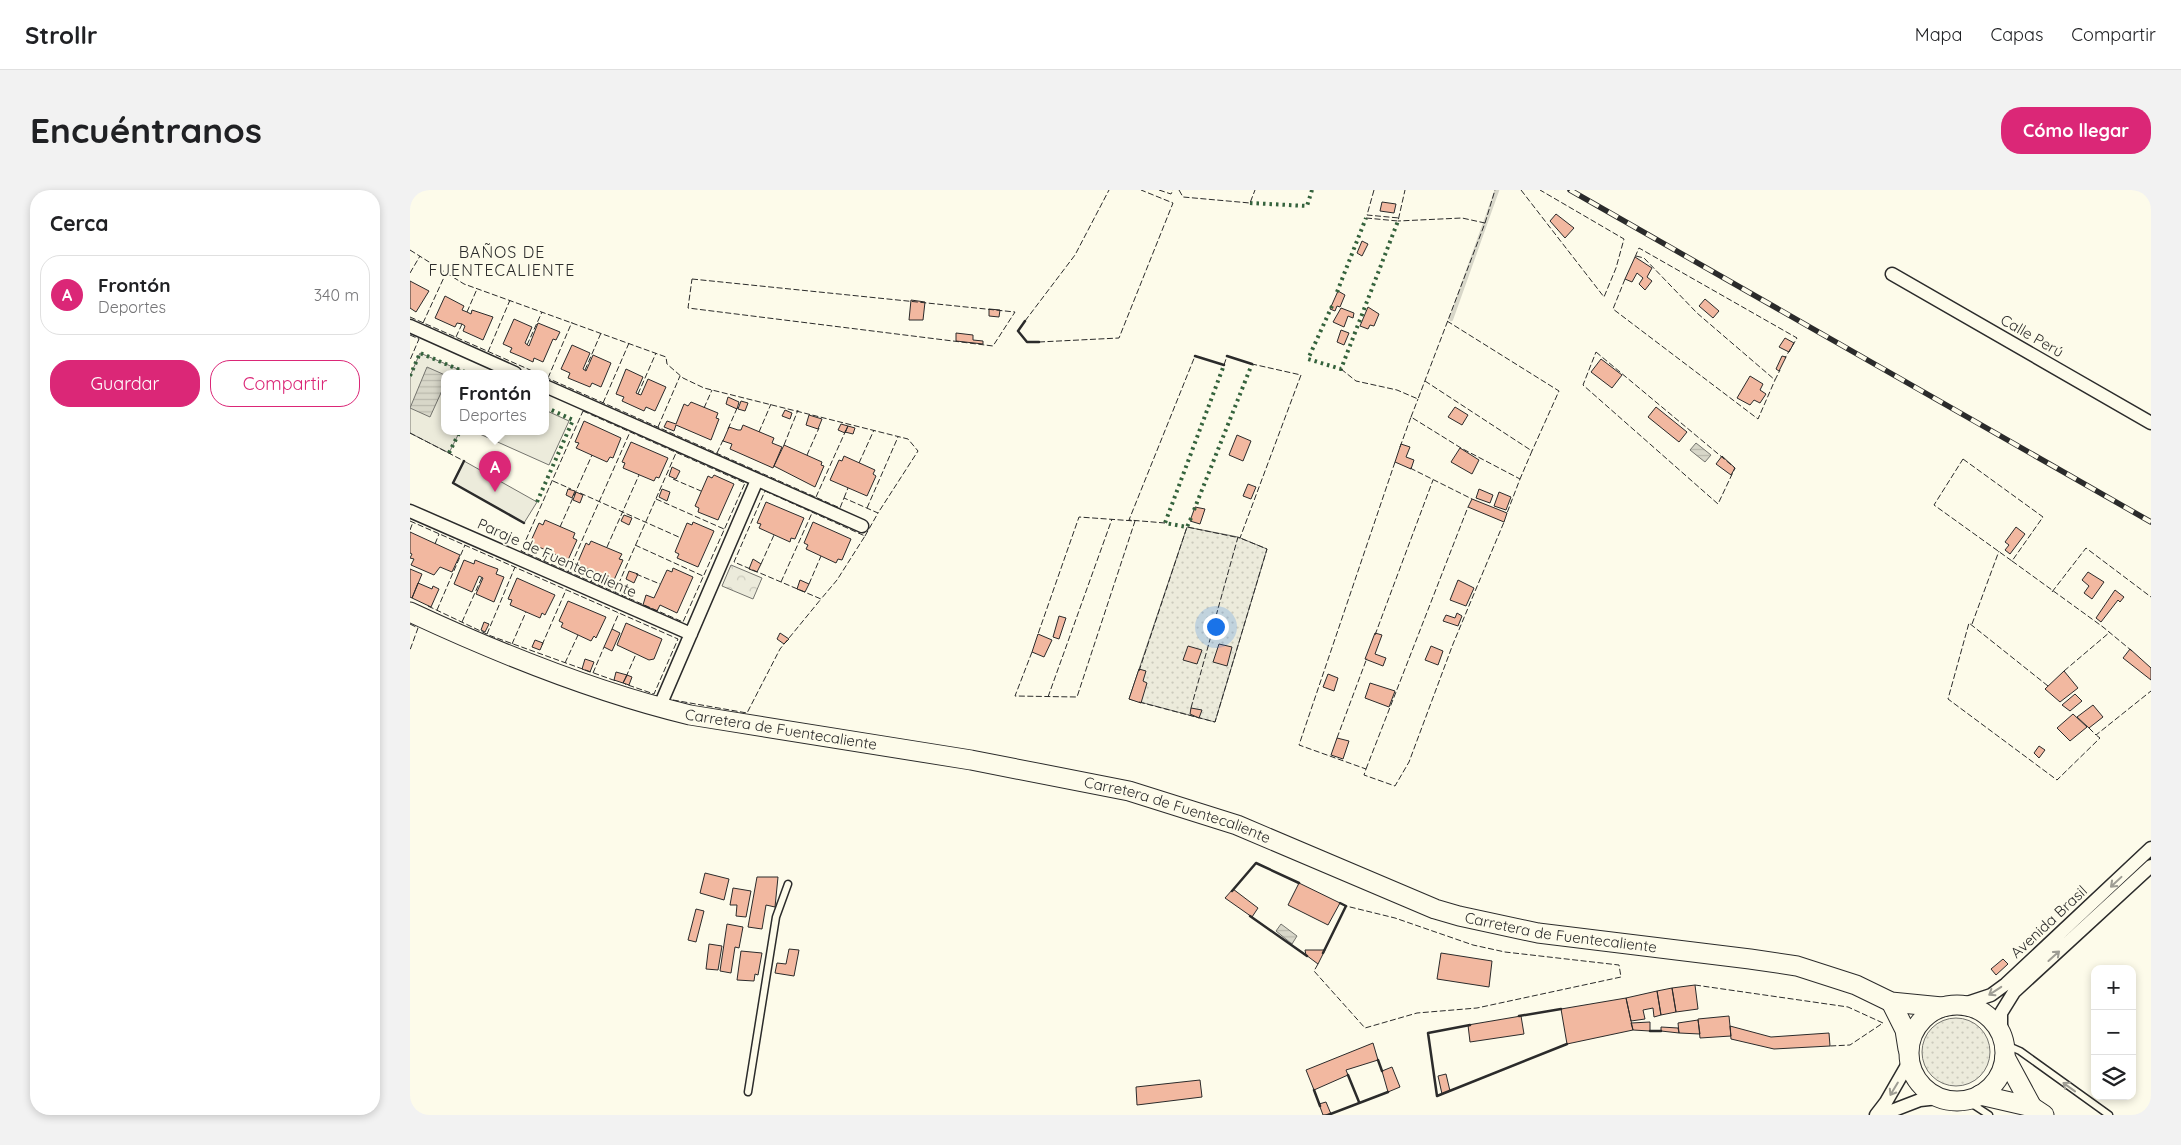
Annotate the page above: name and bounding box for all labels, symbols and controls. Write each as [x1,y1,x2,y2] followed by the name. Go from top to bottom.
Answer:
[25,20,97,50] text: Strollr
[1915,23,1962,46] text: Mapa
[1990,23,2043,46] text: Capas
[2071,23,2156,46] text: Compartir
[2001,107,2151,154] button: Cómo llegar
[30,108,262,152] text: Encuéntranos
[50,210,108,236] text: Cerca
[429,242,575,280] district label: BAÑOS DE FUENTECALIENTE
[98,273,170,297] text: Frontón
[62,285,72,305] text: A
[314,285,359,305] text: 340 m
[98,297,166,317] text: Deportes
[1997,310,2067,361] street label: Calle Perú
[50,360,200,407] button: Guardar
[210,360,360,407] button: Compartir
[441,370,549,435] popup
[459,381,531,405] text: Frontón
[459,405,527,425] text: Deportes
[479,451,511,492] pin: A
[475,514,640,601] street label: Paraje de Fuentecaliente
[1203,614,1229,640] your location
[683,704,879,754] street label: Carretera de Fuentecaliente
[1083,772,1274,847] street label: Carretera de Fuentecaliente
[2109,876,2122,888] one-way arrow
[2006,881,2091,962] street label: Avenida Brasil
[1463,908,1658,956] street label: Carretera de Fuentecaliente
[2048,950,2061,961] one-way arrow
[2091,965,2136,1100] map controls
[2091,965,2136,1010] button: +
[1989,986,2003,996] one-way arrow
[2091,1010,2136,1055] button: −
[2091,1055,2136,1100] button: layers
[2063,1081,2076,1092] one-way arrow
[1888,1082,1898,1096] one-way arrow

